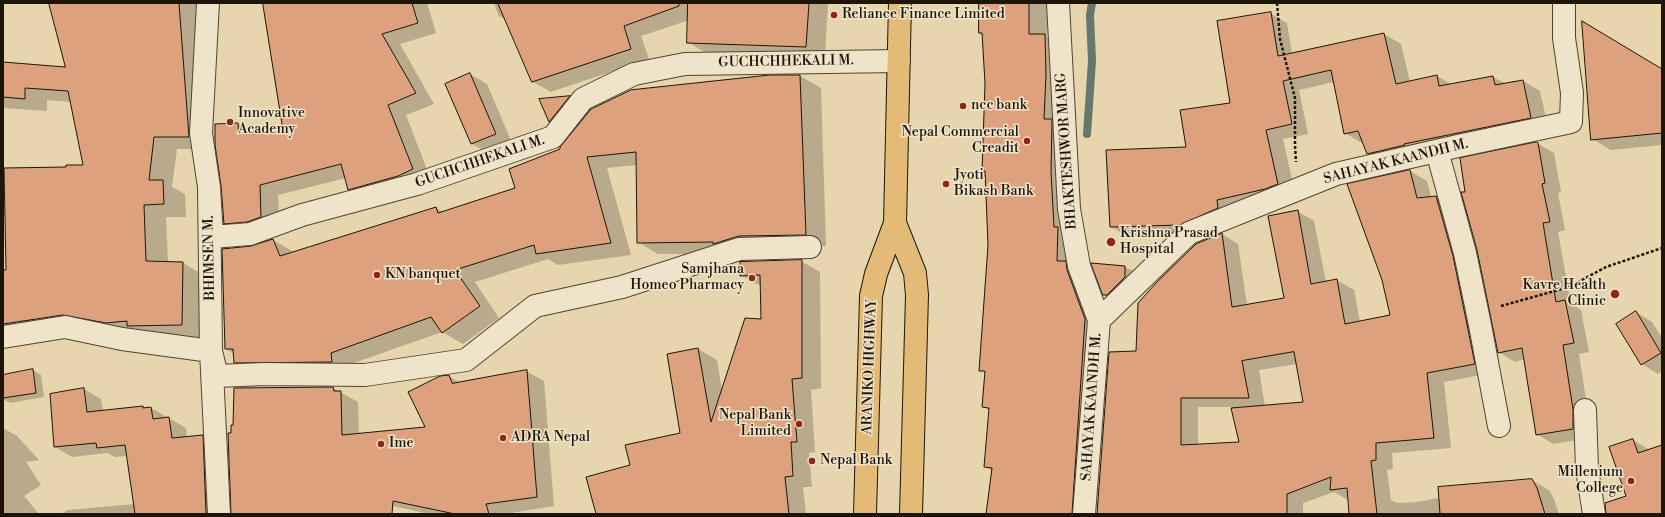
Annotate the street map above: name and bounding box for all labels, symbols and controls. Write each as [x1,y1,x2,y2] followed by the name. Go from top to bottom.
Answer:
[842,7,1005,23] place label: Reliance Finance Limited
[829,10,839,20] marker: Reliance Finance Limited
[718,52,854,72] street label: GUCHCHHEKALI M.
[1053,72,1081,230] street label: BHAKTESHWOR MARG
[971,98,1027,114] place label: ncc bank
[958,101,968,111] marker: ncc bank
[238,106,305,138] place label: Innovative Academy
[225,117,235,127] marker: Innovative Academy
[902,125,1019,158] place label: Nepal Commercial Creadit
[413,132,547,192] street label: GUCHCHHEKALI M.
[1022,136,1032,146] marker: Nepal Commercial Creadit
[1322,136,1470,188] street label: SAHAYAK KAANDH M.
[954,168,1033,200] place label: Jyoti Bikash Bank
[941,179,951,189] marker: Jyoti Bikash Bank
[201,215,219,301] street label: BHIMSEN M.
[1120,226,1218,258] place label: Krishna Prasad Hospital
[1105,236,1117,248] marker: Krishna Prasad Hospital
[630,262,744,294] place label: Samjhana Homeo Pharmacy
[385,267,461,283] place label: KN banquet
[372,270,382,280] marker: KN banquet
[747,273,757,283] marker: Samjhana Homeo Pharmacy
[1522,278,1606,310] place label: Kavre Health Clinic
[1609,288,1621,300] marker: Kavre Health Clinic
[859,299,881,435] street label: ARANIKO HIGHWAY
[1078,332,1106,482] street label: SAHAYAK KAANDH M.
[719,408,791,440] place label: Nepal Bank Limited
[794,419,804,429] marker: Nepal Bank Limited
[511,430,590,446] place label: ADRA Nepal
[498,433,508,443] marker: ADRA Nepal
[389,436,414,452] place label: Ime
[376,439,386,449] marker: Ime
[820,453,892,469] place label: Nepal Bank
[807,456,817,466] marker: Nepal Bank
[1557,465,1623,498] place label: Millenium College
[1626,476,1636,486] marker: Millenium College

